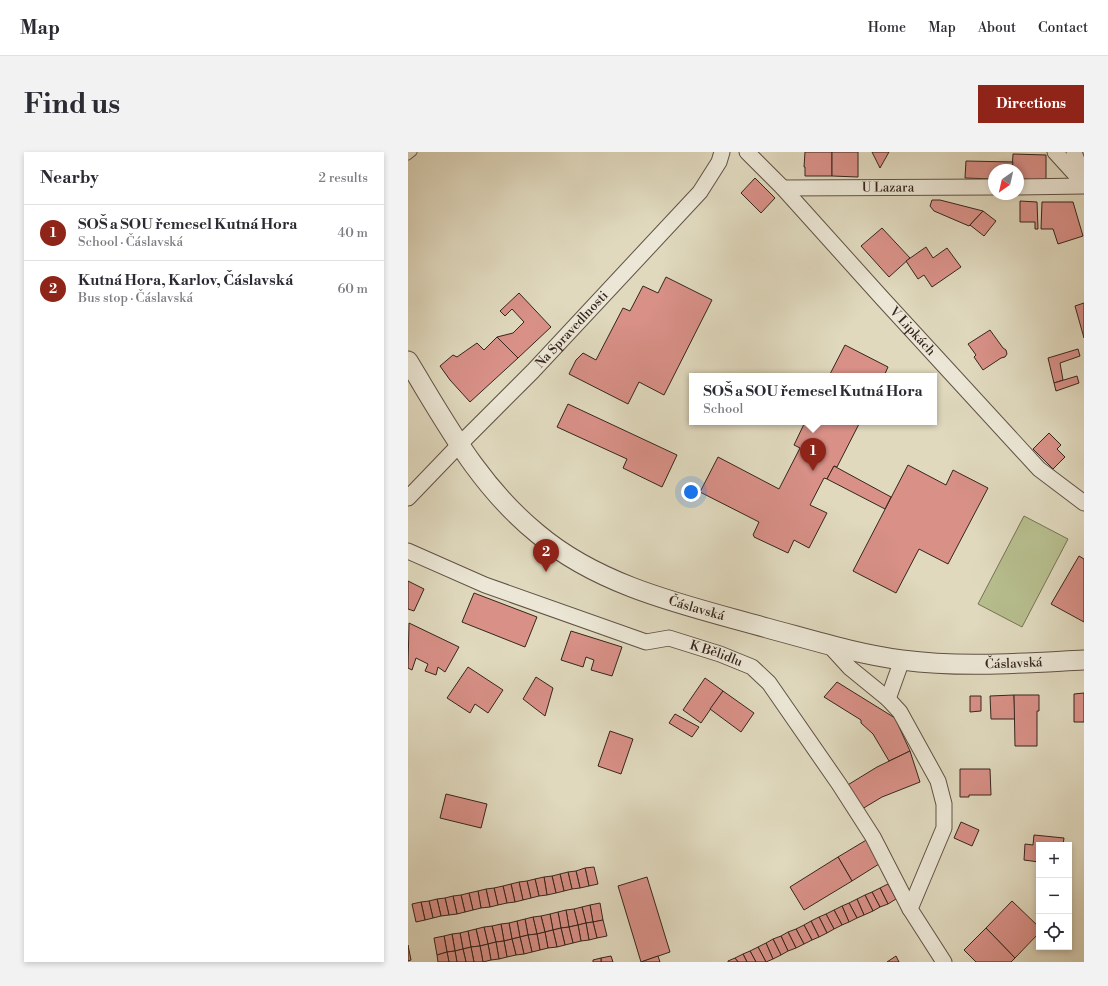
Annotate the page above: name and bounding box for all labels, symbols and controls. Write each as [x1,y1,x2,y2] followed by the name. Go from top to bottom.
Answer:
[20,16,60,40] text: Map
[868,19,906,37] text: Home
[928,19,956,37] text: Map
[978,19,1016,37] text: About
[1038,19,1088,37] text: Contact
[978,85,1084,123] button: Directions
[24,87,120,122] text: Find us
[988,164,1024,200] north arrow
[40,167,99,189] text: Nearby
[319,170,368,186] text: 2 results
[862,179,915,196] street label: U Lazara
[78,215,297,234] text: SOŠ a SOU řemesel Kutná Hora
[50,225,56,241] text: 1
[338,225,368,241] text: 40 m
[78,234,183,250] text: School · Čáslavská
[78,271,293,290] text: Kutná Hora, Karlov, Čáslavská
[49,281,57,297] text: 2
[337,281,368,297] text: 60 m
[532,288,612,371] street label: Na Spravedlnosti
[78,290,193,306] text: Bus stop · Čáslavská
[886,303,939,359] street label: V Lipkách
[689,373,937,425] popup
[703,382,923,401] text: SOŠ a SOU řemesel Kutná Hora
[703,401,743,417] text: School
[800,438,826,471] pin: 1
[681,482,701,502] your location
[533,539,559,572] pin: 2
[666,592,727,624] street label: Čáslavská
[688,637,745,671] street label: K Bělidlu
[985,654,1043,672] street label: Čáslavská
[1036,842,1072,950] map controls
[1036,842,1072,878] button: +
[1036,878,1072,914] button: −
[1036,914,1072,950] button: locate

